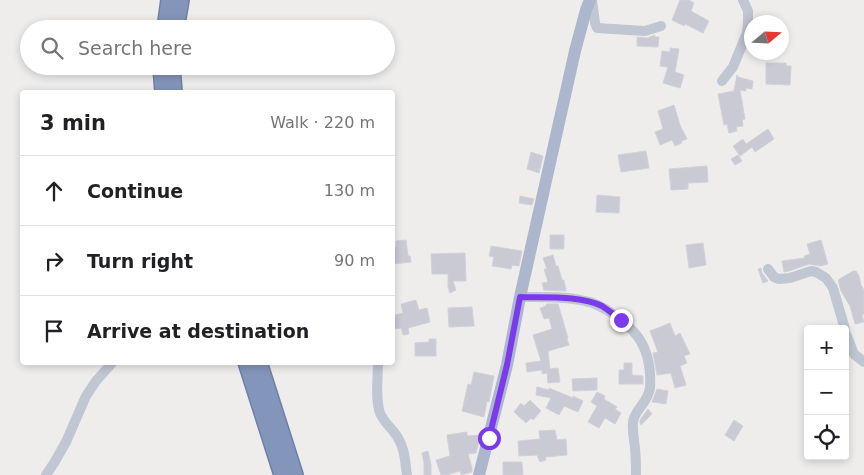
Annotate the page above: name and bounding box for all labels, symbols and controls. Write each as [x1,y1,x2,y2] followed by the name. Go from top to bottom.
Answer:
[744,15,789,60] north arrow
[20,20,395,75] search box
[38,34,66,62] icon: search
[78,37,192,59] text: Search here
[40,111,106,135] text: 3 min
[270,113,375,132] text: Walk · 220 m
[40,177,68,205] icon: ahead
[87,180,183,202] text: Continue
[324,181,375,200] text: 130 m
[40,247,68,275] icon: right
[87,250,193,272] text: Turn right
[334,251,375,270] text: 90 m
[610,309,633,332] route end
[40,317,68,345] icon: arrive
[87,320,309,342] text: Arrive at destination
[804,325,849,460] map controls
[804,325,849,370] button: +
[804,370,849,415] button: −
[804,415,849,460] button: locate
[478,427,501,450] route start

